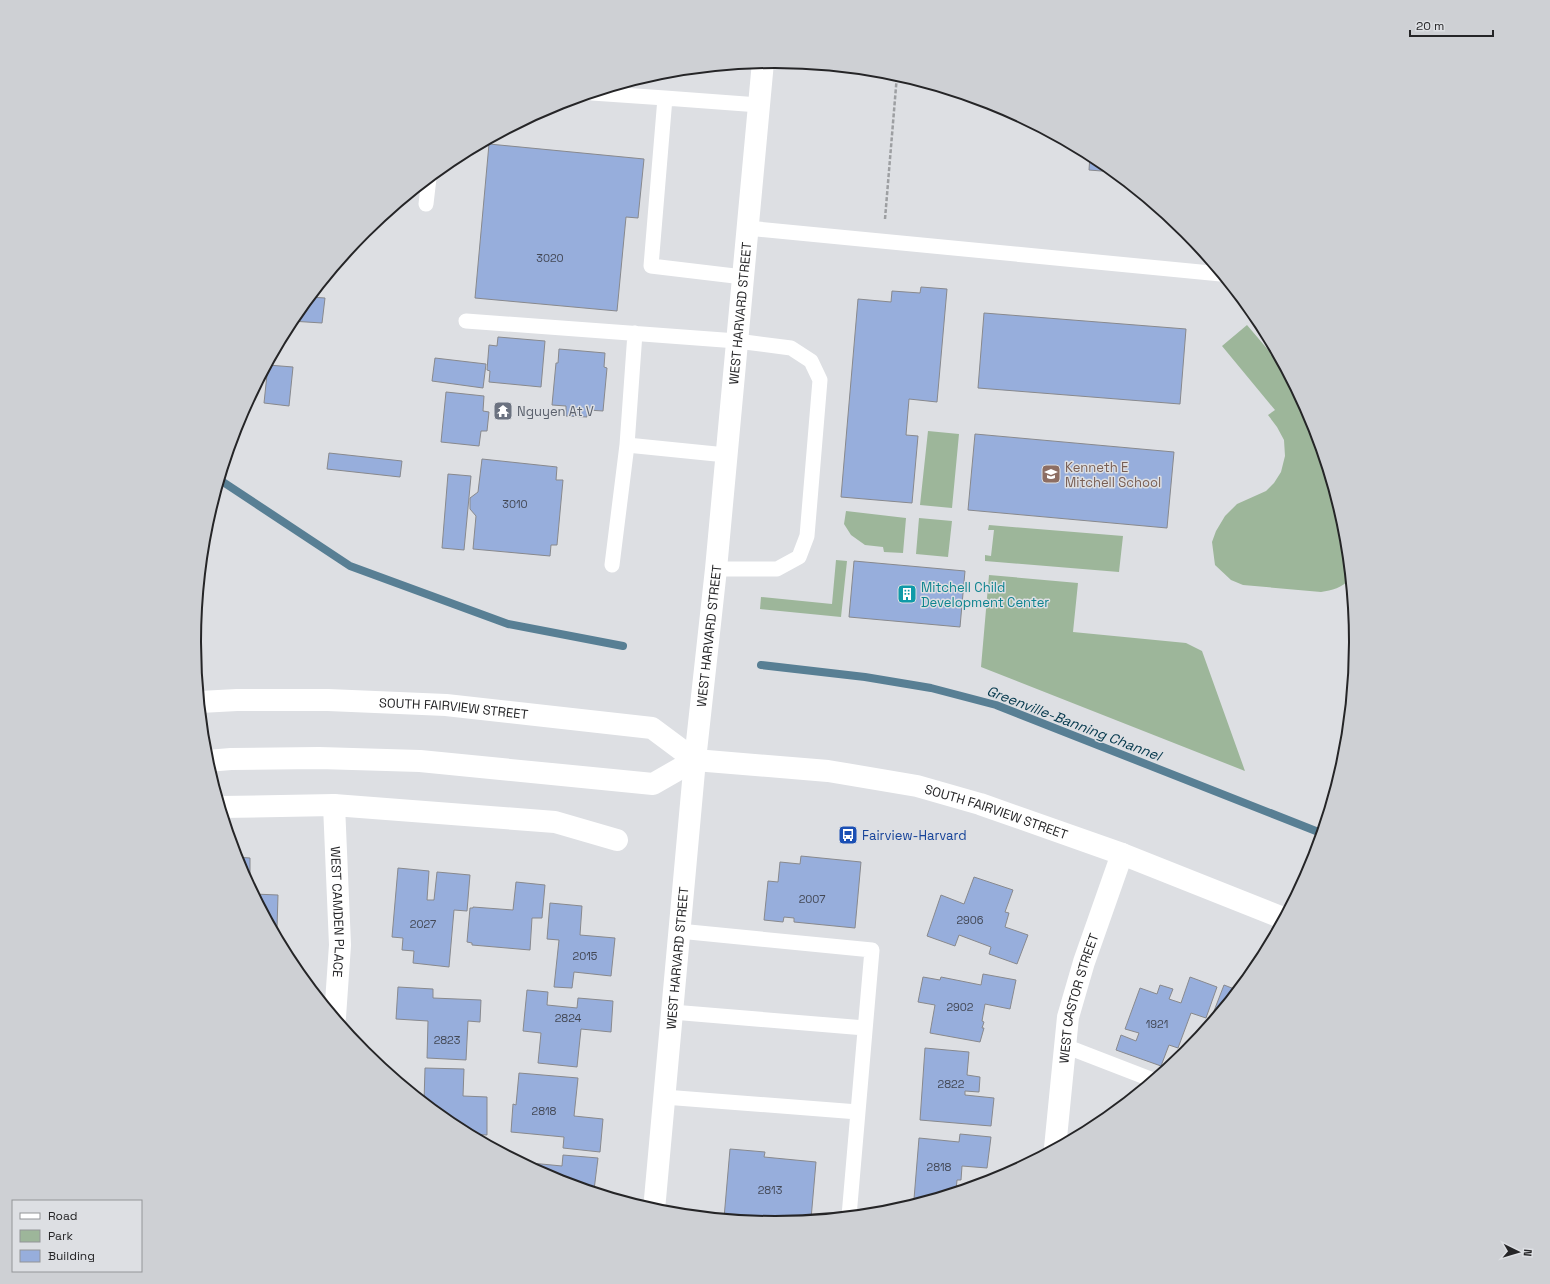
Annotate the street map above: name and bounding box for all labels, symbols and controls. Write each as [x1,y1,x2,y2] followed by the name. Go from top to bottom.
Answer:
[1410,12,1493,38] scale bar
[1416,18,1444,34] text: 20 m
[725,241,755,385] street label: WEST HARVARD STREET
[536,251,564,265] house number: 3020
[492,400,514,422] temple icon: Nguyen At V
[517,403,594,420] place label: Nguyen At V
[1065,459,1161,491] place label: Kenneth E Mitchell School
[1040,463,1062,485] school or university icon: Kenneth E Mitchell School
[502,497,528,511] house number: 3010
[692,563,725,708] street label: WEST HARVARD STREET
[921,579,1049,611] place label: Mitchell Child Development Center
[896,583,918,605] building icon: Mitchell Child Development Center
[984,681,1165,765] water label: Greenville-Banning Channel
[379,694,529,723] street label: SOUTH FAIRVIEW STREET
[923,780,1071,843] street label: SOUTH FAIRVIEW STREET
[837,824,859,846] bus stop icon: Fairview-Harvard
[862,827,967,844] place label: Fairview-Harvard
[327,846,349,978] street label: WEST CAMDEN PLACE
[662,886,692,1030] street label: WEST HARVARD STREET
[799,892,825,906] house number: 2007
[956,913,984,927] house number: 2906
[410,917,436,931] house number: 2027
[1055,930,1102,1064] street label: WEST CASTOR STREET
[573,949,598,963] house number: 2015
[946,1000,974,1014] house number: 2902
[555,1011,581,1025] house number: 2824
[1146,1017,1168,1031] house number: 1921
[434,1033,461,1047] house number: 2823
[938,1077,965,1091] house number: 2822
[532,1104,557,1118] house number: 2818
[927,1160,952,1174] house number: 2818
[758,1183,783,1197] house number: 2813
[12,1200,142,1272] legend
[48,1208,77,1224] text: Road
[48,1228,73,1244] text: Park
[1498,1232,1538,1272] north arrow
[48,1248,95,1264] text: Building
[1521,1249,1535,1257] text: N

